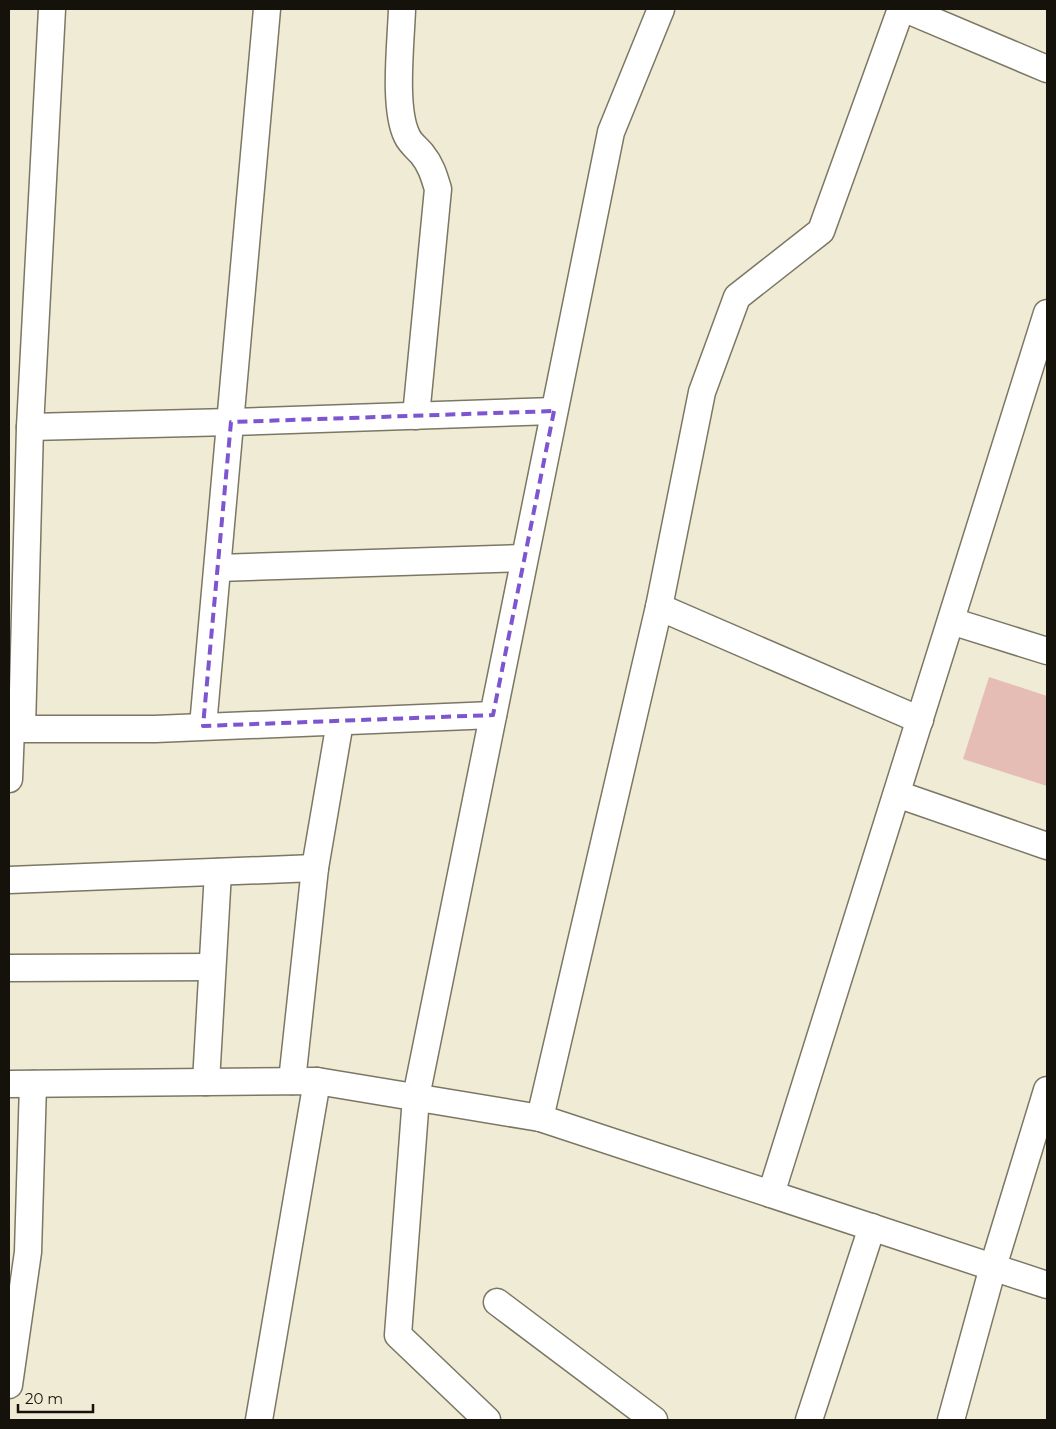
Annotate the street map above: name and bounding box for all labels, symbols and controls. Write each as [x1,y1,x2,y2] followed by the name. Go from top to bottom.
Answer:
[18,1382,92,1414] scale bar
[25,1389,63,1408] text: 20 m

